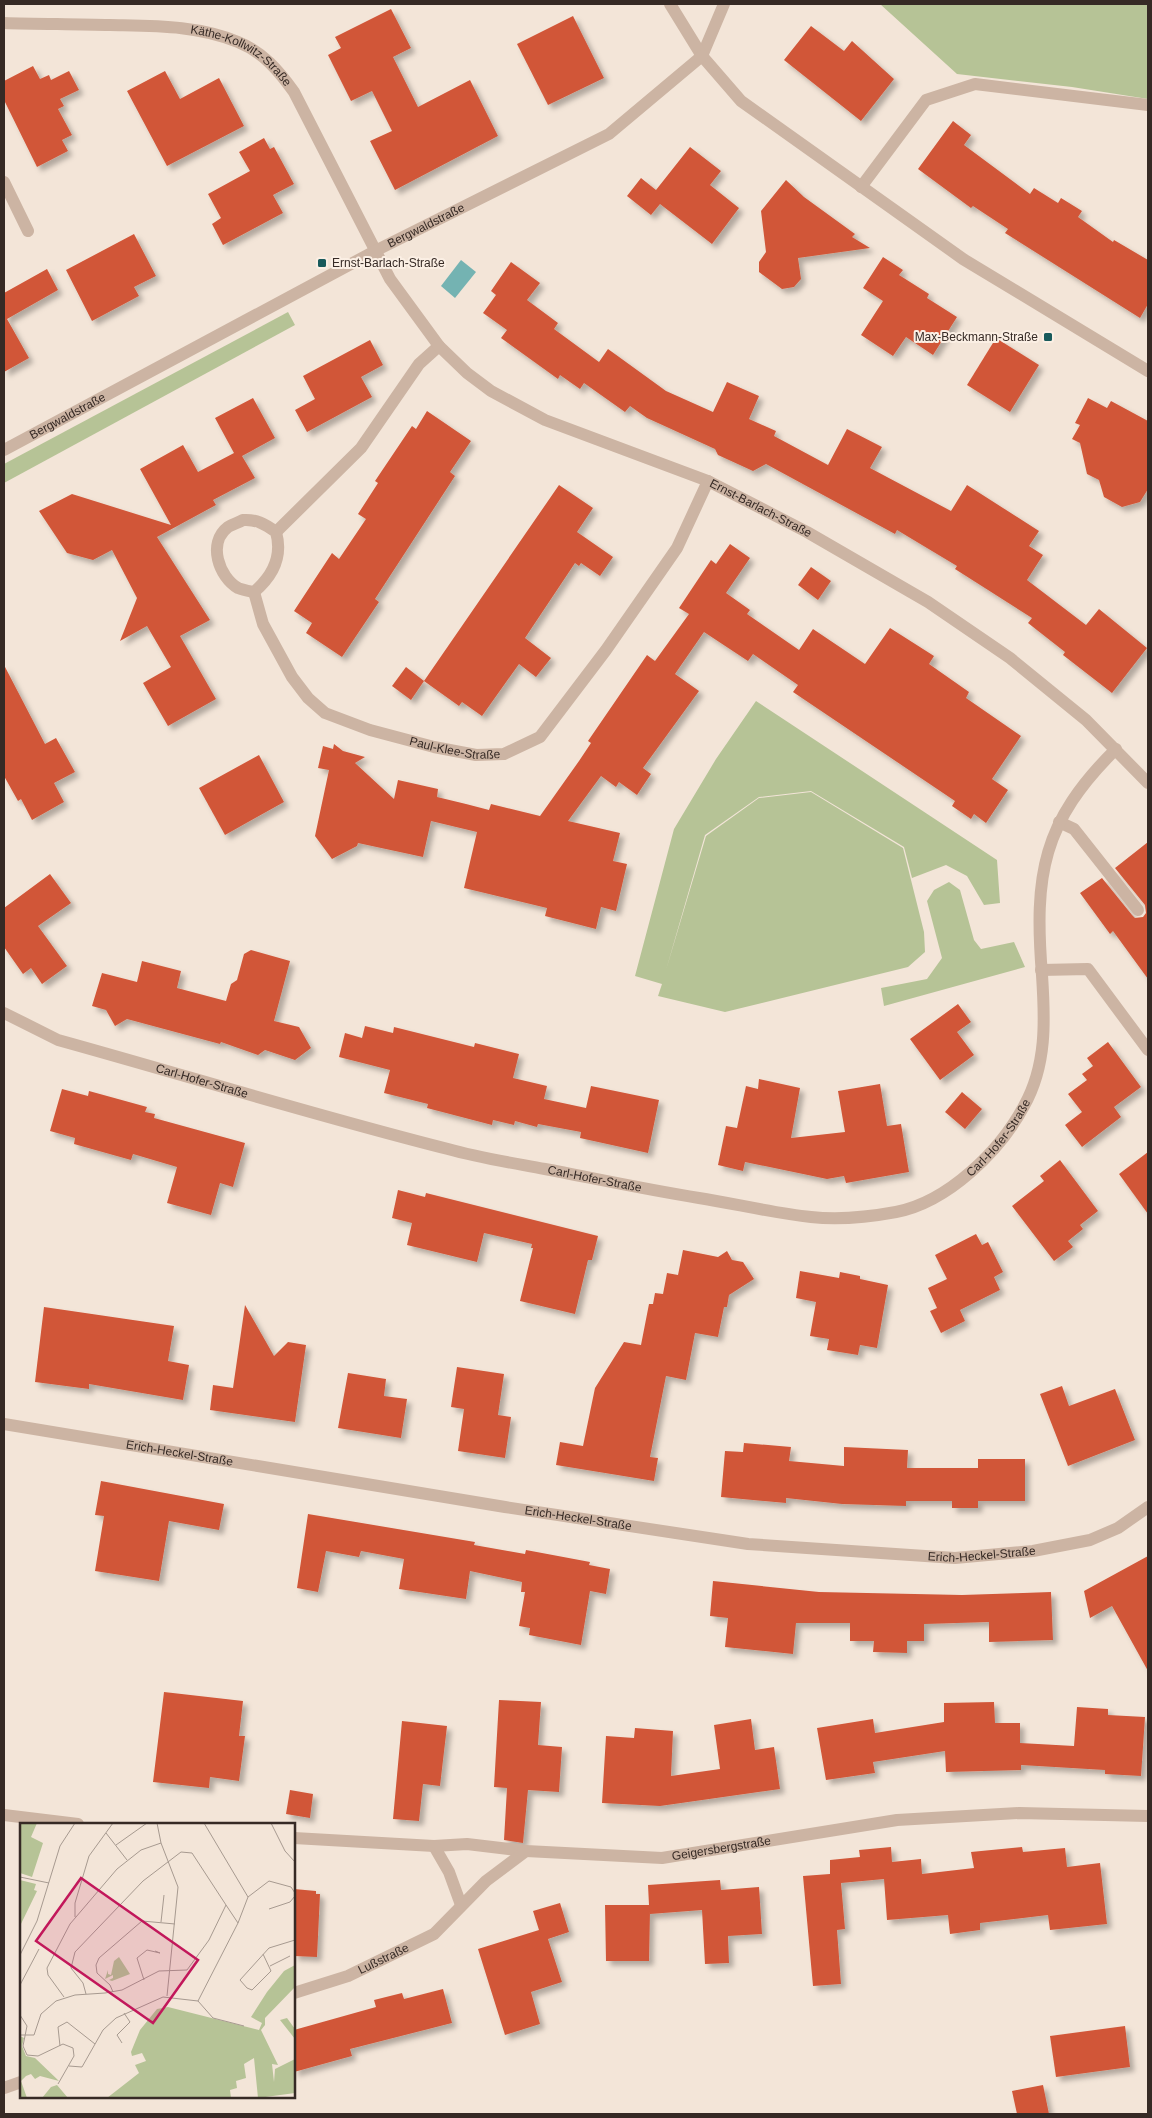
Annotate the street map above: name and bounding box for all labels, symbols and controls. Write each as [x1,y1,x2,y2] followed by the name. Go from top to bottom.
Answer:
[190,22,294,89] street label: Käthe-Kollwitz-Straße
[385,200,467,251] street label: Bergwaldstraße
[332,256,445,270] place label: Ernst-Barlach-Straße
[316,257,328,269] marker: Ernst-Barlach-Straße
[915,330,1038,344] place label: Max-Beckmann-Straße
[1042,331,1054,343] marker: Max-Beckmann-Straße
[27,390,108,442] street label: Bergwaldstraße
[707,476,815,540] street label: Ernst-Barlach-Straße
[408,734,501,762] street label: Paul-Klee-Straße
[154,1061,250,1101] street label: Carl-Hofer-Straße
[963,1097,1034,1180] street label: Carl-Hofer-Straße
[547,1163,643,1195] street label: Carl-Hofer-Straße
[125,1437,234,1469] street label: Erich-Heckel-Straße
[524,1503,633,1533] street label: Erich-Heckel-Straße
[927,1544,1037,1565] street label: Erich-Heckel-Straße
[20,1823,295,2098] inset map
[671,1833,772,1863] street label: Geigersbergstraße
[356,1940,411,1977] street label: Lußstraße

